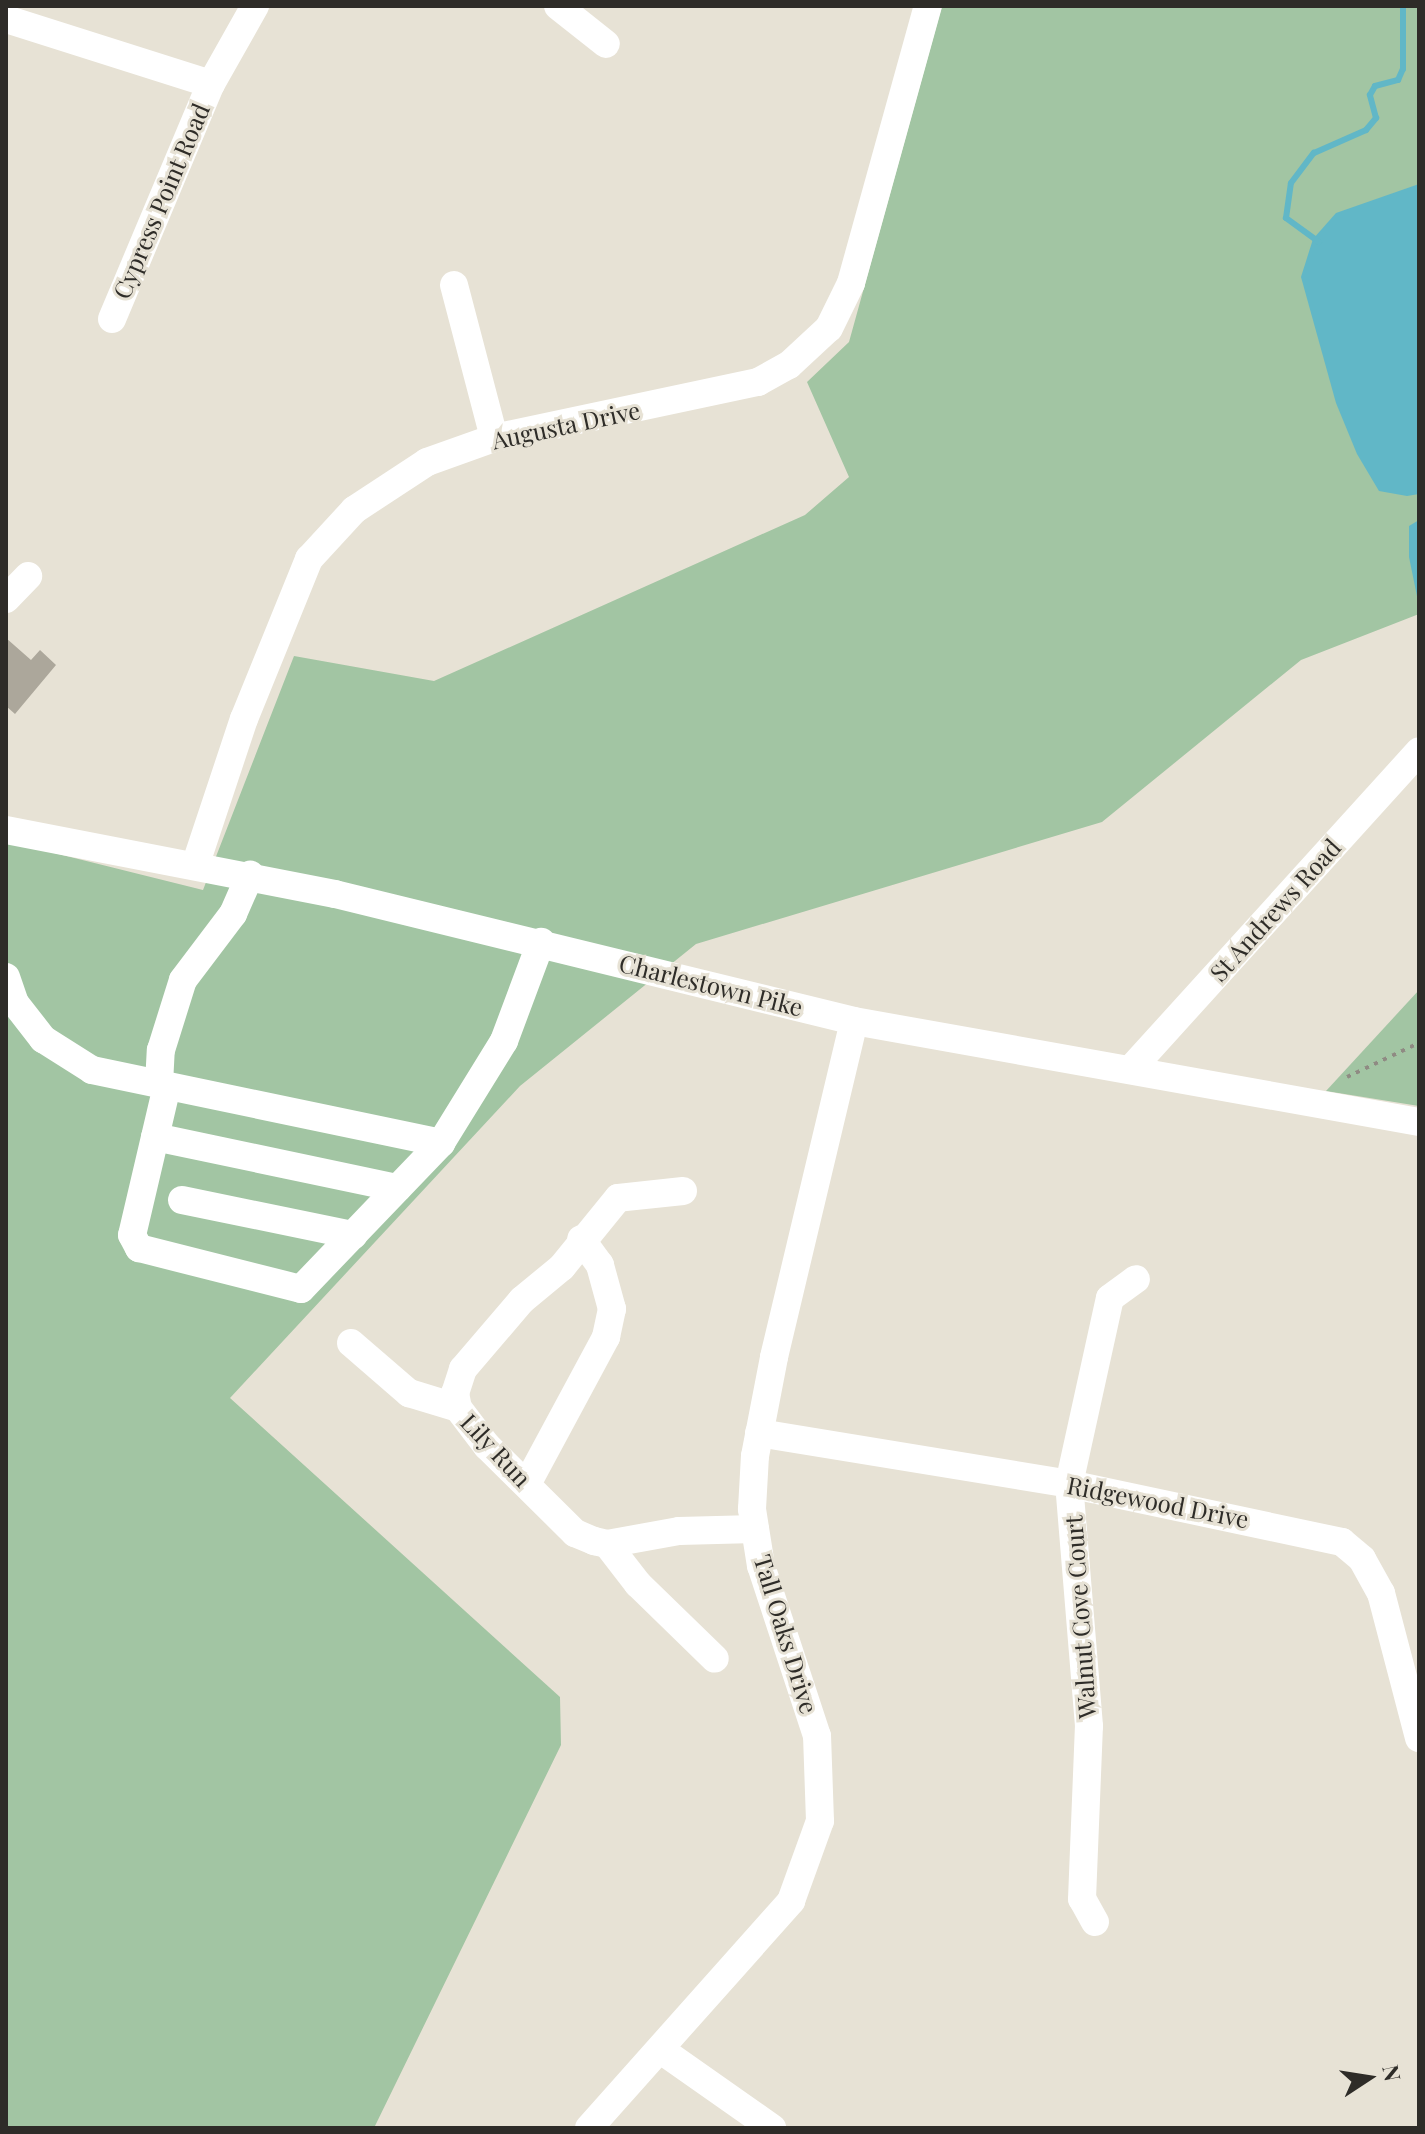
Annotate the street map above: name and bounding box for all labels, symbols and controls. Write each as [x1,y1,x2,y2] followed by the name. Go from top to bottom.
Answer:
[107,99,215,303] street label: Cypress Point Road
[489,395,643,455] street label: Augusta Drive
[1203,832,1347,988] street label: St Andrews Road
[616,948,806,1022] street label: Charlestown Pike
[455,1407,537,1493] street label: Lily Run
[1065,1470,1251,1534] street label: Ridgewood Drive
[1059,1514,1101,1720] street label: Walnut Cove Court
[748,1551,824,1717] street label: Tall Oaks Drive
[1329,2038,1409,2118] north arrow
[1376,2062,1409,2084] text: N

